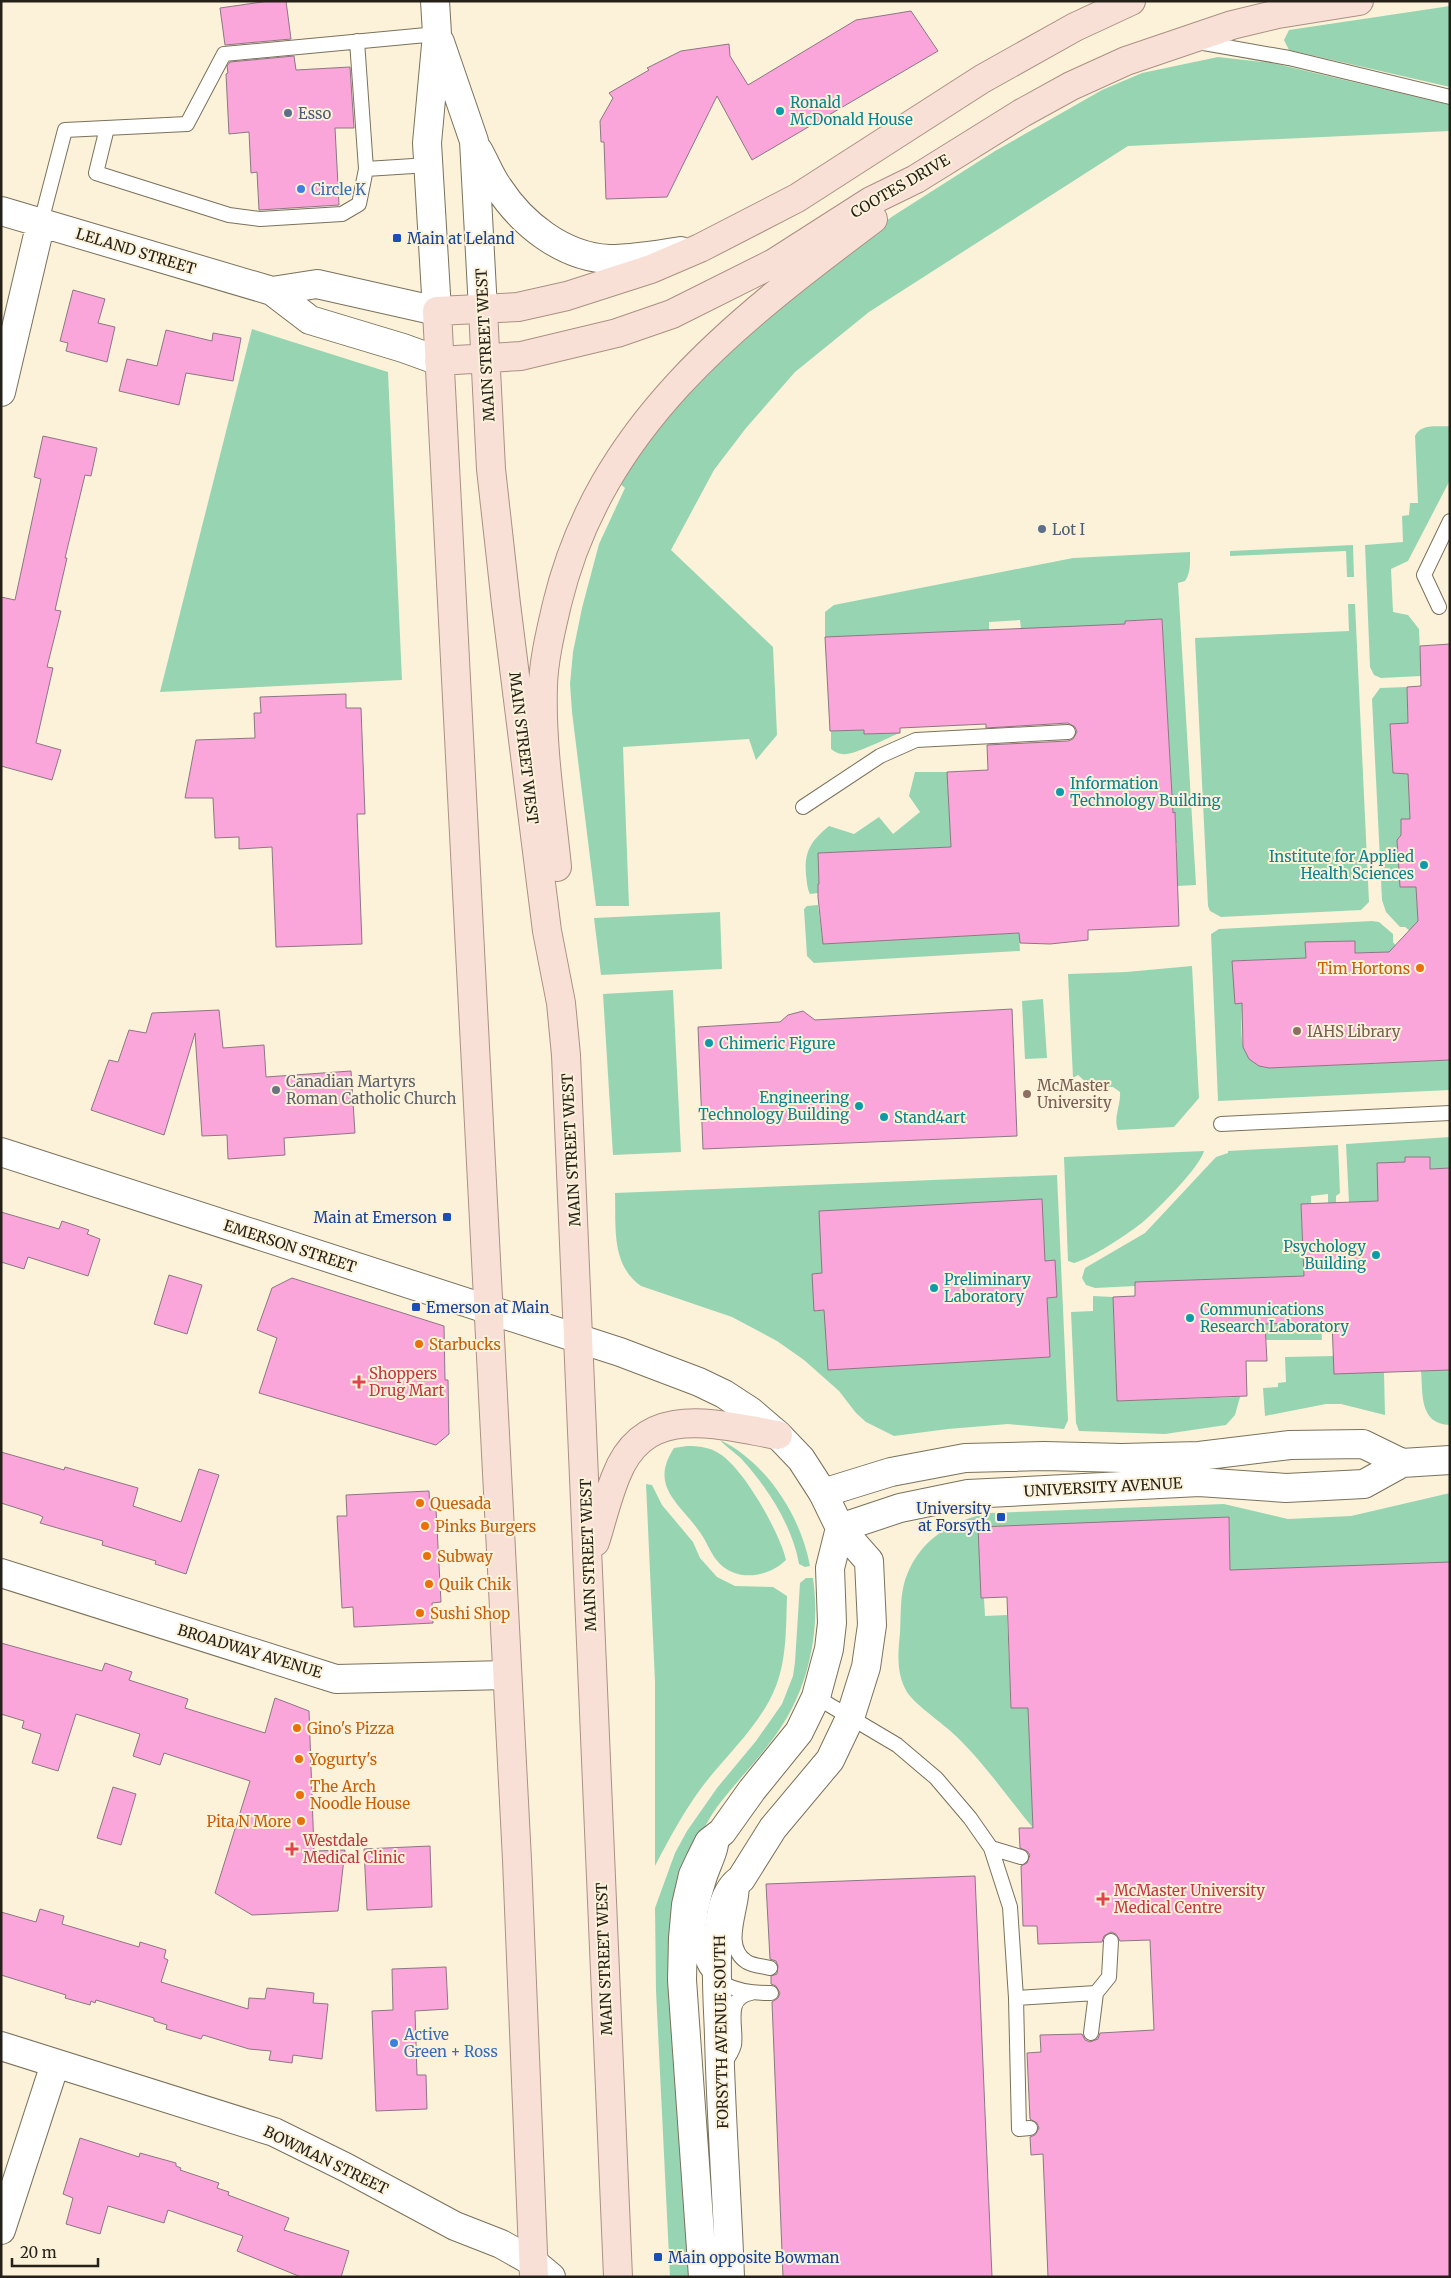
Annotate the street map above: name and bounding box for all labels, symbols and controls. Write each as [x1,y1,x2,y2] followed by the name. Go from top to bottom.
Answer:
[790,93,913,129] place label: Ronald McDonald House
[298,104,331,123] place label: Esso
[774,105,786,117] marker: Ronald McDonald House
[282,107,294,119] marker: Esso
[847,150,953,222] street label: COOTES DRIVE
[311,180,366,199] place label: Circle K
[295,183,307,195] marker: Circle K
[74,224,199,278] street label: LELAND STREET
[407,229,515,248] place label: Main at Leland
[391,232,403,244] marker: Main at Leland
[471,267,498,422] street label: MAIN STREET WEST
[1052,520,1085,539] place label: Lot I
[1036,523,1048,535] marker: Lot I
[505,671,543,826] street label: MAIN STREET WEST
[1070,774,1221,810] place label: Information Technology Building
[1054,786,1066,798] marker: Information Technology Building
[1269,847,1414,883] place label: Institute for Applied Health Sciences
[1418,859,1430,871] marker: Institute for Applied Health Sciences
[1317,959,1410,978] place label: Tim Hortons
[1414,962,1426,974] marker: Tim Hortons
[1307,1022,1401,1041] place label: IAHS Library
[1291,1025,1303,1037] marker: IAHS Library
[719,1034,835,1053] place label: Chimeric Figure
[703,1037,715,1049] marker: Chimeric Figure
[286,1072,456,1108] place label: Canadian Martyrs Roman Catholic Church
[557,1072,584,1227] street label: MAIN STREET WEST
[1037,1076,1112,1112] place label: McMaster University
[270,1084,282,1096] marker: Canadian Martyrs Roman Catholic Church
[698,1088,849,1124] place label: Engineering Technology Building
[1021,1088,1033,1100] marker: McMaster University
[853,1100,865,1112] marker: Engineering Technology Building
[894,1108,966,1127] place label: Stand4art
[878,1111,890,1123] marker: Stand4art
[314,1208,437,1227] place label: Main at Emerson
[441,1211,453,1223] marker: Main at Emerson
[221,1216,359,1277] street label: EMERSON STREET
[1283,1237,1366,1273] place label: Psychology Building
[1370,1249,1382,1261] marker: Psychology Building
[944,1270,1031,1306] place label: Preliminary Laboratory
[928,1282,940,1294] marker: Preliminary Laboratory
[426,1298,549,1317] place label: Emerson at Main
[1200,1300,1349,1336] place label: Communications Research Laboratory
[410,1301,422,1313] marker: Emerson at Main
[1184,1312,1196,1324] marker: Communications Research Laboratory
[429,1335,501,1354] place label: Starbucks
[413,1338,425,1350] marker: Starbucks
[369,1364,445,1400] place label: Shoppers Drug Mart
[353,1376,365,1388] marker: Shoppers Drug Mart
[1023,1473,1183,1501] street label: UNIVERSITY AVENUE
[576,1478,600,1632] street label: MAIN STREET WEST
[430,1494,491,1513] place label: Quesada
[414,1497,426,1509] marker: Quesada
[916,1499,991,1535] place label: University at Forsyth
[995,1511,1007,1523] marker: University at Forsyth
[435,1517,536,1536] place label: Pinks Burgers
[419,1520,431,1532] marker: Pinks Burgers
[437,1547,493,1566] place label: Subway
[421,1550,433,1562] marker: Subway
[439,1575,512,1594] place label: Quik Chik
[423,1578,435,1590] marker: Quik Chik
[430,1604,510,1623] place label: Sushi Shop
[414,1607,426,1619] marker: Sushi Shop
[175,1620,325,1682] street label: BROADWAY AVENUE
[307,1719,394,1738] place label: Gino's Pizza
[291,1722,303,1734] marker: Gino's Pizza
[308,1750,377,1769] place label: Yogurty's
[293,1753,305,1765] marker: Yogurty's
[310,1777,410,1813] place label: The Arch Noodle House
[294,1789,306,1801] marker: The Arch Noodle House
[206,1812,291,1831] place label: Pita N More
[295,1815,307,1827] marker: Pita N More
[302,1831,406,1867] place label: Westdale Medical Clinic
[285,1842,299,1856] marker: Westdale Medical Clinic
[1114,1881,1265,1917] place label: McMaster University Medical Centre
[592,1882,616,2036] street label: MAIN STREET WEST
[1096,1892,1110,1906] marker: McMaster University Medical Centre
[710,1935,732,2129] street label: FORSYTH AVENUE SOUTH
[403,2025,498,2061] place label: Active Green + Ross
[388,2037,400,2049] marker: Active Green + Ross
[261,2122,392,2199] street label: BOWMAN STREET
[12,2236,99,2268] scale bar
[20,2243,57,2262] text: 20 m
[668,2248,840,2267] place label: Main opposite Bowman
[652,2251,664,2263] marker: Main opposite Bowman

